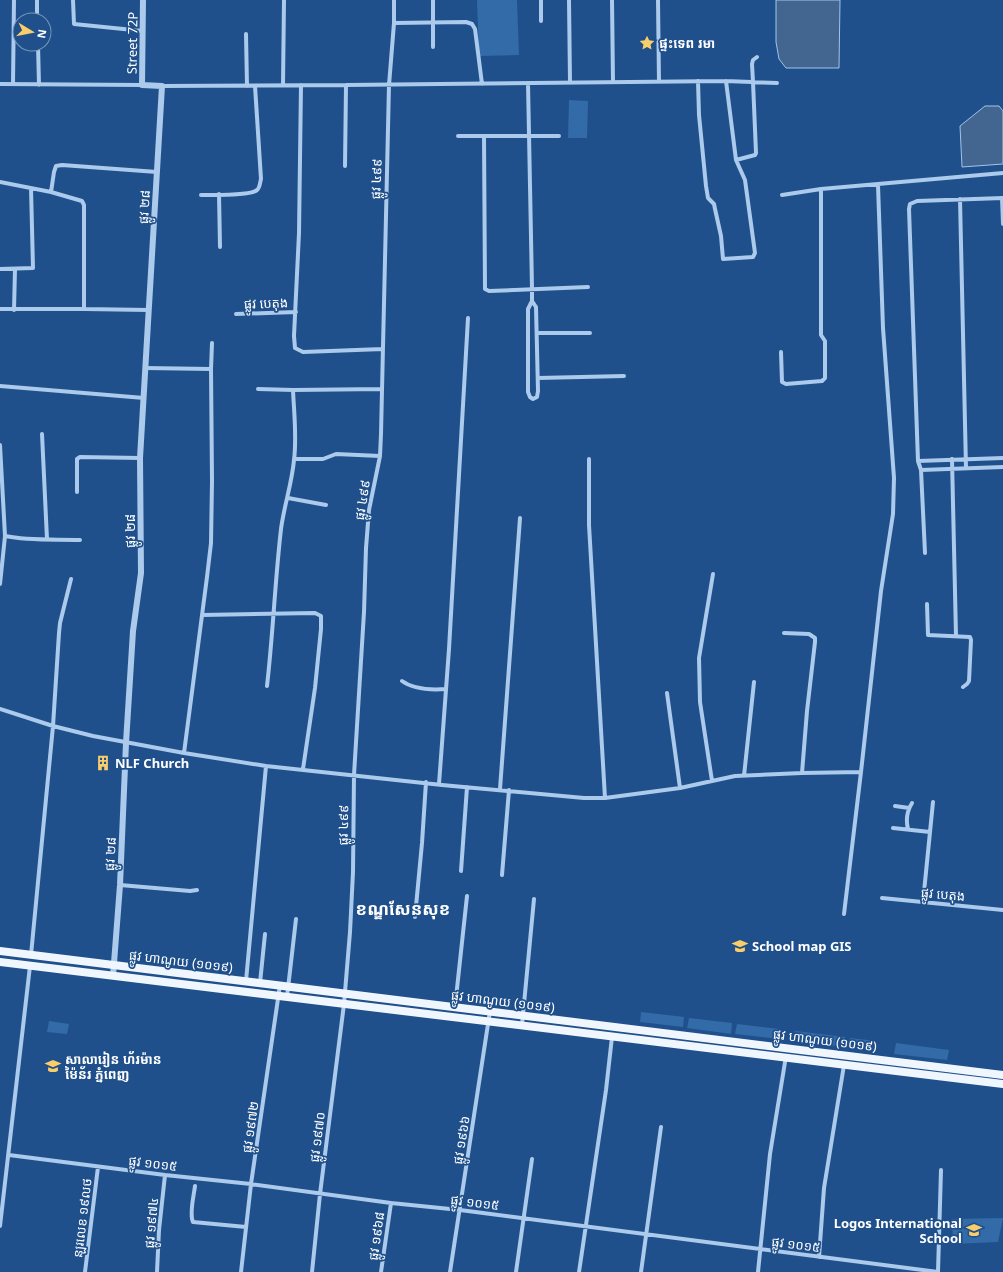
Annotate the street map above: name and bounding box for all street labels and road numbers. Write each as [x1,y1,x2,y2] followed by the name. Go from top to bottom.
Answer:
[122,12,142,74] street label: Street 72P
[366,158,389,200] street label: ផ្លូវ ៤៩៩
[134,190,157,225] street label: ផ្លូវ ២៨
[244,293,289,316] street label: ផ្លូវ បេតុង
[350,479,377,522] street label: ផ្លូវ ៤៩៩
[121,514,142,548] street label: ផ្លូវ ២៨
[334,805,355,846] street label: ផ្លូវ ៤៩៩
[100,837,123,872] street label: ផ្លូវ ២៨
[920,883,966,908] street label: ផ្លូវ បេតុង
[128,946,234,979] street label: ផ្លូវ ហាណូយ (១០១៩)
[450,986,556,1019] street label: ផ្លូវ ហាណូយ (១០១៩)
[772,1025,878,1058] street label: ផ្លូវ ហាណូយ (១០១៩)
[237,1100,265,1155] street label: ផ្លូវ ១៩៧២
[305,1111,332,1164] street label: ផ្លូវ ១៩៧០
[448,1114,477,1166] street label: ផ្លូវ ១៩៦៦
[127,1151,178,1178] street label: ផ្លូវ ១០១៥
[68,1177,96,1259] street label: ន្ឡរលេខ ១៩លថ
[449,1190,500,1217] street label: ផ្លូវ ១០១៥
[140,1197,165,1249] street label: ផ្លូវ ១៩៧៤
[364,1211,391,1262] street label: ផ្លូវ ១៩៦៨
[770,1232,821,1259] street label: ផ្លូវ ១០១៥

